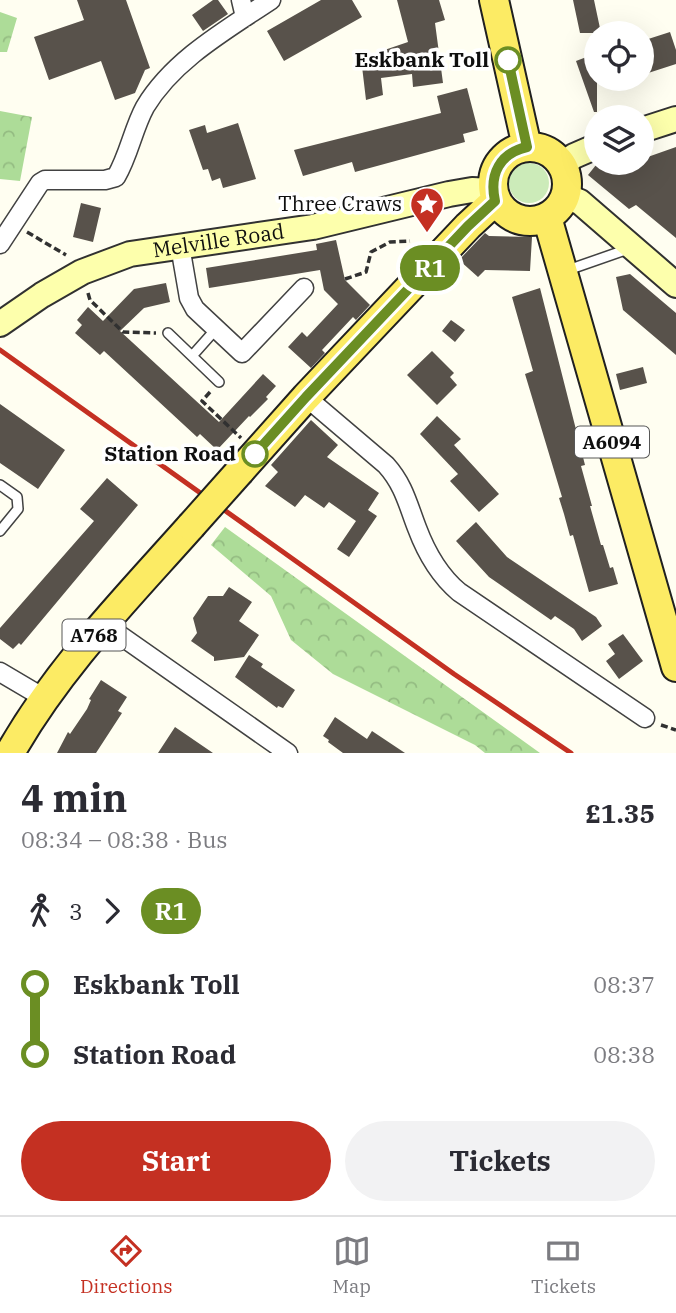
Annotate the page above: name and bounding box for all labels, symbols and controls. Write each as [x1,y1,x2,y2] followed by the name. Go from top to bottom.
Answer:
[584,21,654,175] map controls
[584,21,654,91] button: locate
[354,45,489,73] place label: Eskbank Toll
[495,47,521,73] marker: Eskbank Toll
[584,105,654,175] button: layers
[408,185,446,234] place icon: Three Craws
[278,189,402,217] place label: Three Craws
[151,216,286,263] street label: Melville Road
[398,245,462,291] line badge: R1
[414,252,446,284] text: R1
[575,426,649,458] road number: A6094
[104,439,236,467] place label: Station Road
[242,441,268,467] marker: Station Road
[62,620,126,650] road number: A768
[21,773,127,822] text: 4 min
[585,796,655,830] text: £1.35
[21,824,228,854] text: 08:34 – 08:38 · Bus
[21,892,59,930] icon: walk
[93,892,131,930] icon: forward
[155,895,187,927] text: R1
[69,896,83,926] text: 3
[73,967,240,1001] text: Eskbank Toll
[593,969,655,999] text: 08:37
[73,1037,236,1071] text: Station Road
[593,1039,655,1069] text: 08:38
[21,1121,331,1201] button: Start
[345,1121,655,1201] button: Tickets
[80,1232,173,1298] tab: Directions
[332,1232,371,1298] tab: Map
[531,1232,596,1298] tab: Tickets

